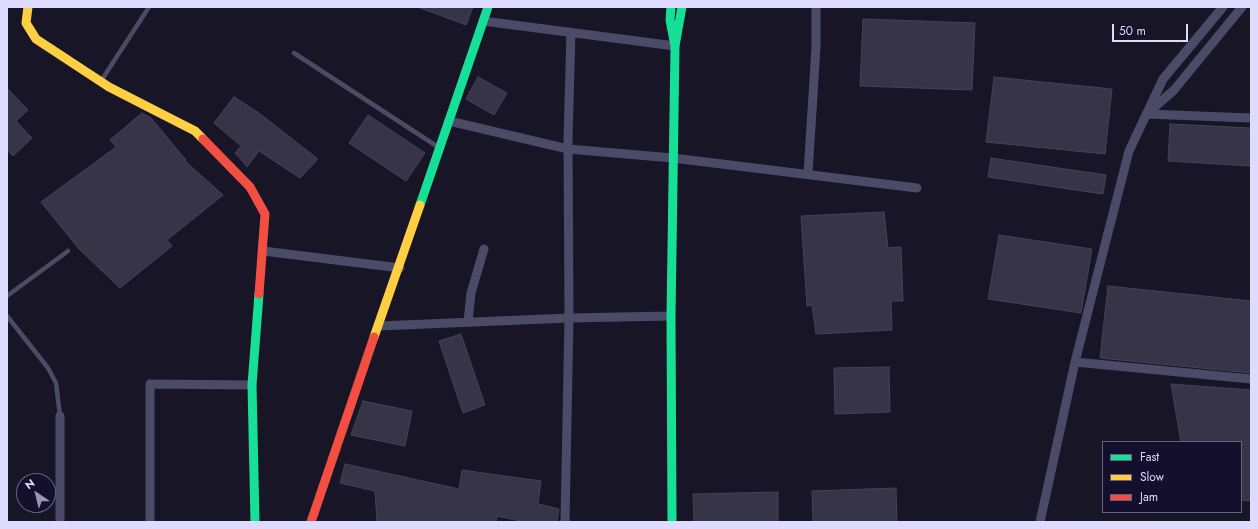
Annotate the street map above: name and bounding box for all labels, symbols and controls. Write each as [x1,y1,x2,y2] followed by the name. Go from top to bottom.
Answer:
[1114,16,1190,42] scale bar
[1119,22,1146,40] text: 50 m
[1102,441,1242,513] legend
[1140,448,1159,466] text: Fast
[1140,468,1164,486] text: Slow
[16,473,56,513] north arrow
[22,475,38,493] text: N
[1140,488,1158,506] text: Jam

